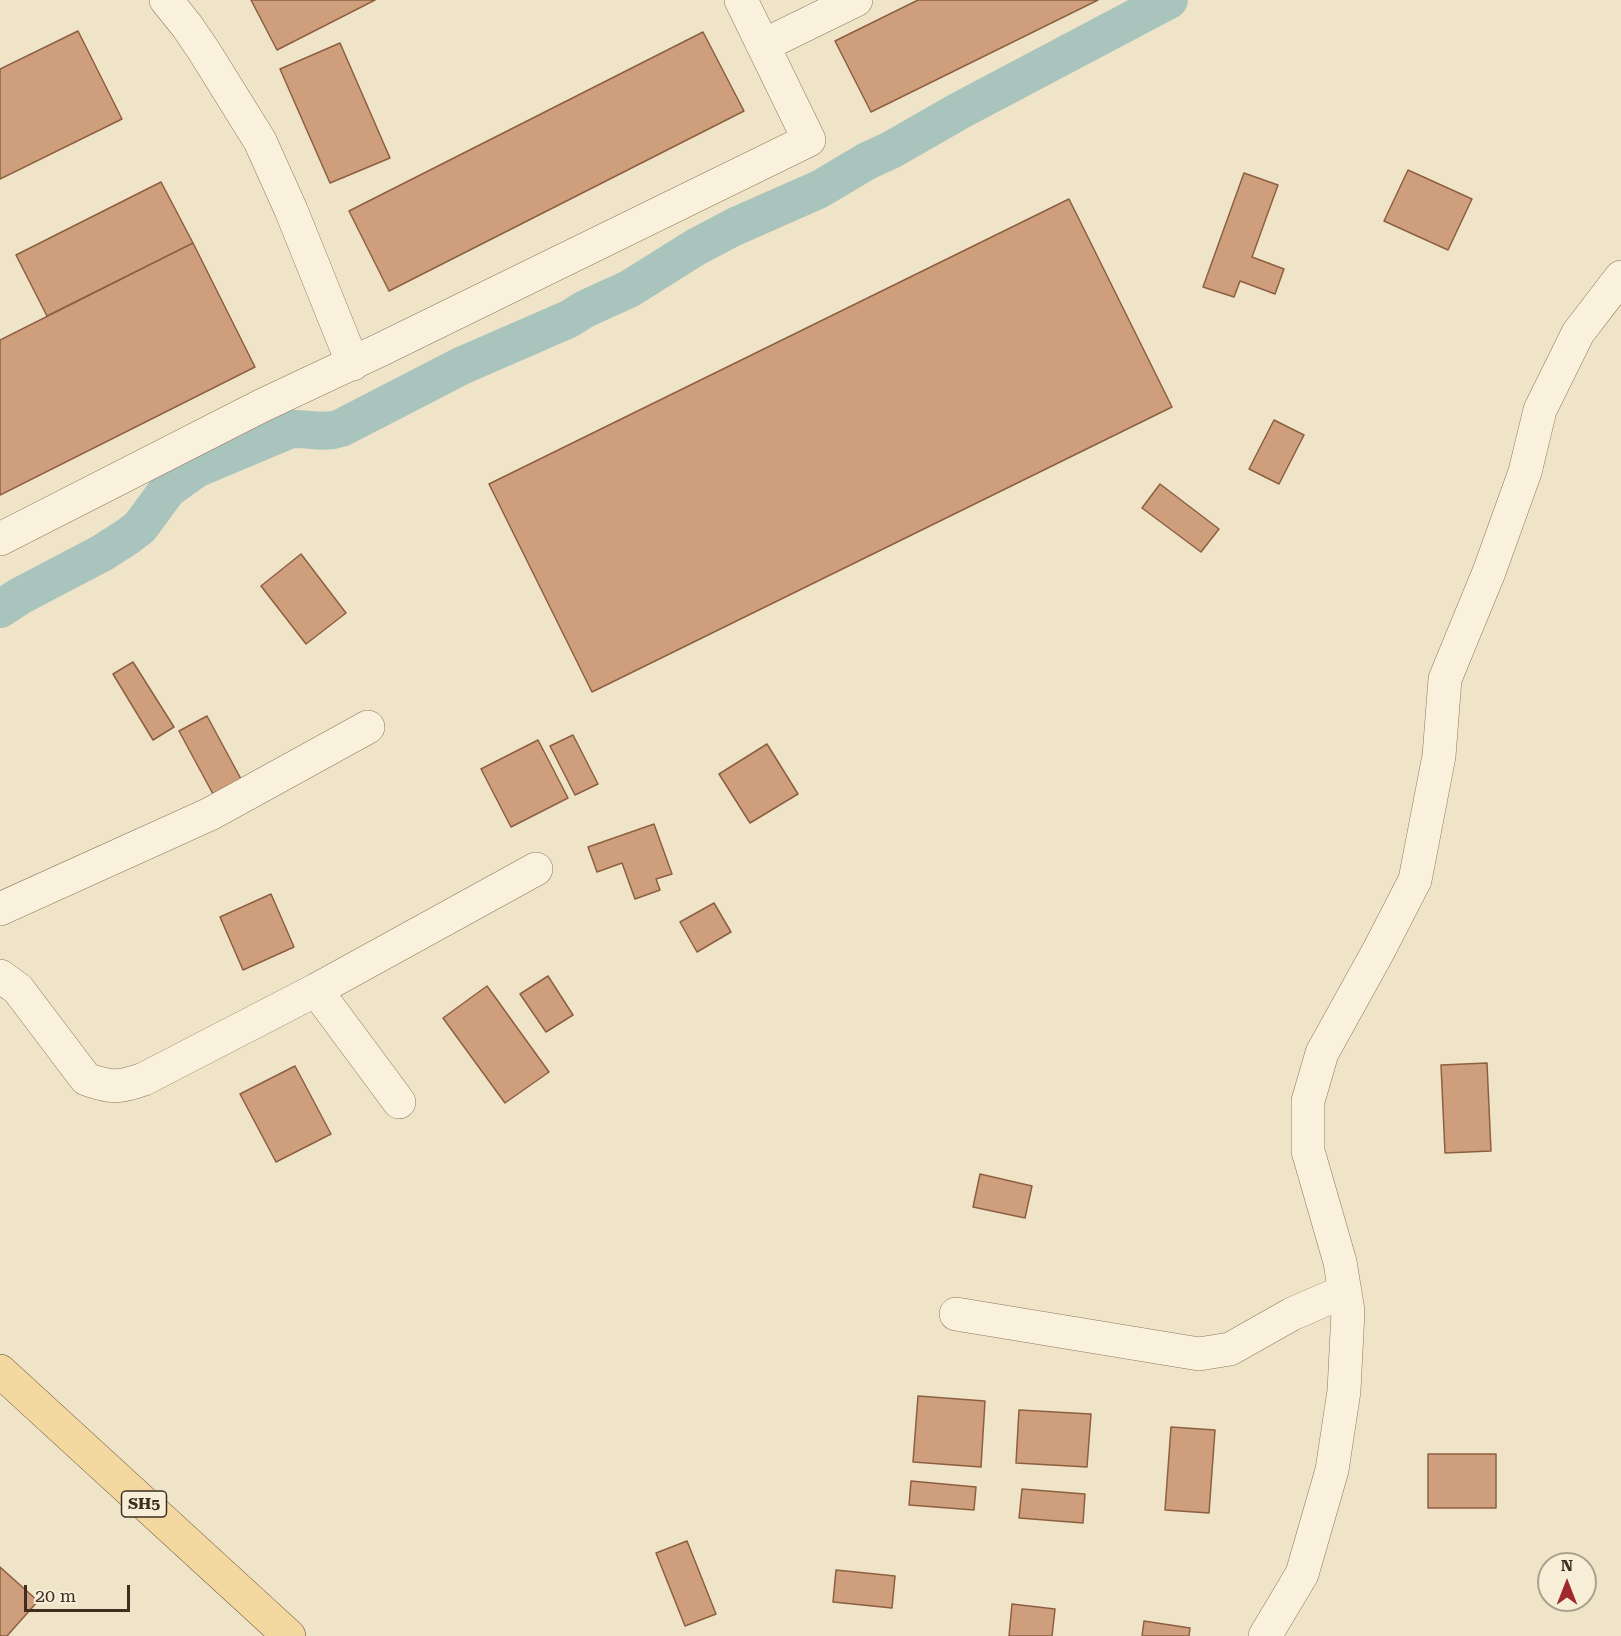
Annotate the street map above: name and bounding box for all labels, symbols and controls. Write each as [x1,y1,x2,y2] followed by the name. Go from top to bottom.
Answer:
[122,1491,166,1517] road number: SH5
[1537,1552,1597,1612] north arrow
[1561,1556,1573,1575] text: N
[27,1573,134,1611] scale bar
[35,1585,76,1606] text: 20 m

